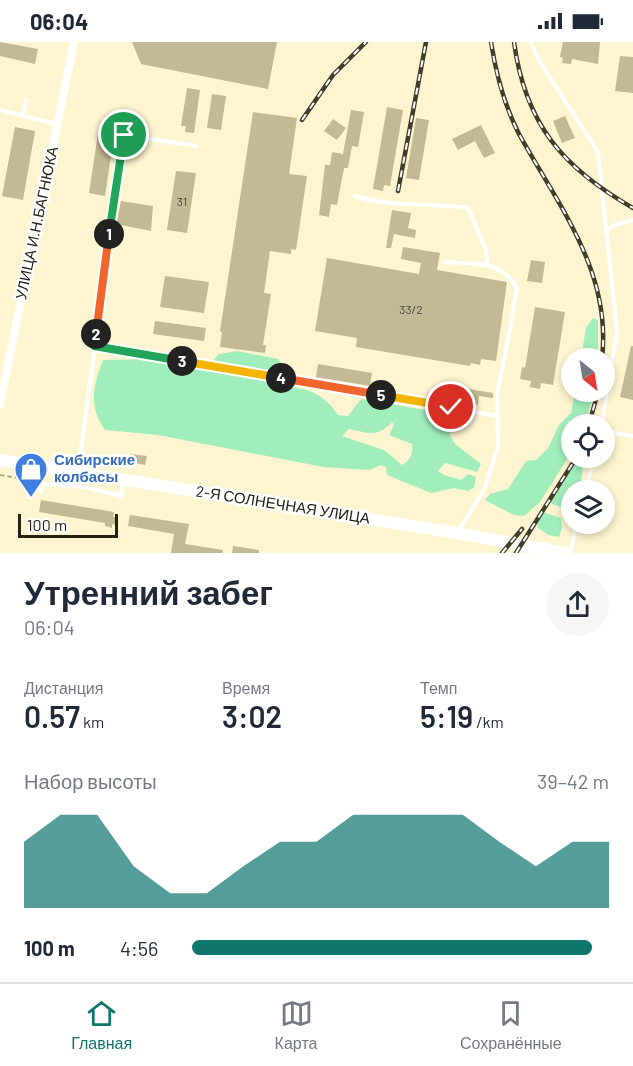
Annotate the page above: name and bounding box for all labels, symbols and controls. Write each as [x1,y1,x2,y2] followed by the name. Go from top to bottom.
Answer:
[30,8,88,34] text: 06:04
[98,109,149,160] pin
[107,118,140,151] icon: arrive
[11,145,61,301] street label: УЛИЦА И.Н.БАГНЮКА
[177,194,187,208] house number: 31
[94,219,124,249] pin: 1
[106,224,112,243] text: 1
[399,302,423,316] house number: 33/2
[81,319,111,349] pin: 2
[92,324,100,343] text: 2
[167,346,197,376] pin: 3
[561,348,615,402] north arrow
[561,348,615,534] map controls
[178,351,186,370] text: 3
[266,363,296,393] pin: 4
[276,368,286,387] text: 4
[366,380,396,410] pin: 5
[425,381,476,432] pin
[377,385,385,404] text: 5
[434,390,467,423] icon: check
[561,414,615,468] button: locate
[54,450,135,485] place label: Сибирские колбасы
[13,451,49,498] shop icon: Сибирские колбасы
[561,480,615,534] button: layers
[195,481,371,527] street label: 2-Я СОЛНЕЧНАЯ УЛИЦА
[18,511,118,538] scale bar
[27,515,67,534] text: 100 m
[24,572,273,612] text: Утренний забег
[546,573,609,636] button: share
[24,615,75,639] text: 06:04
[24,678,103,697] text: Дистанция
[222,678,270,697] text: Время
[420,678,457,697] text: Темп
[24,698,80,734] text: 0.57
[222,698,282,734] text: 3:02
[420,698,473,734] text: 5:19
[80,712,104,731] text: km
[473,712,504,731] text: /km
[24,769,157,793] text: Набор высоты
[537,769,609,793] text: 39–42 m
[24,936,75,960] text: 100 m
[120,936,158,960] text: 4:56
[71,997,132,1053] tab: Главная
[275,997,317,1053] tab: Карта
[460,997,562,1053] tab: Сохранённые

